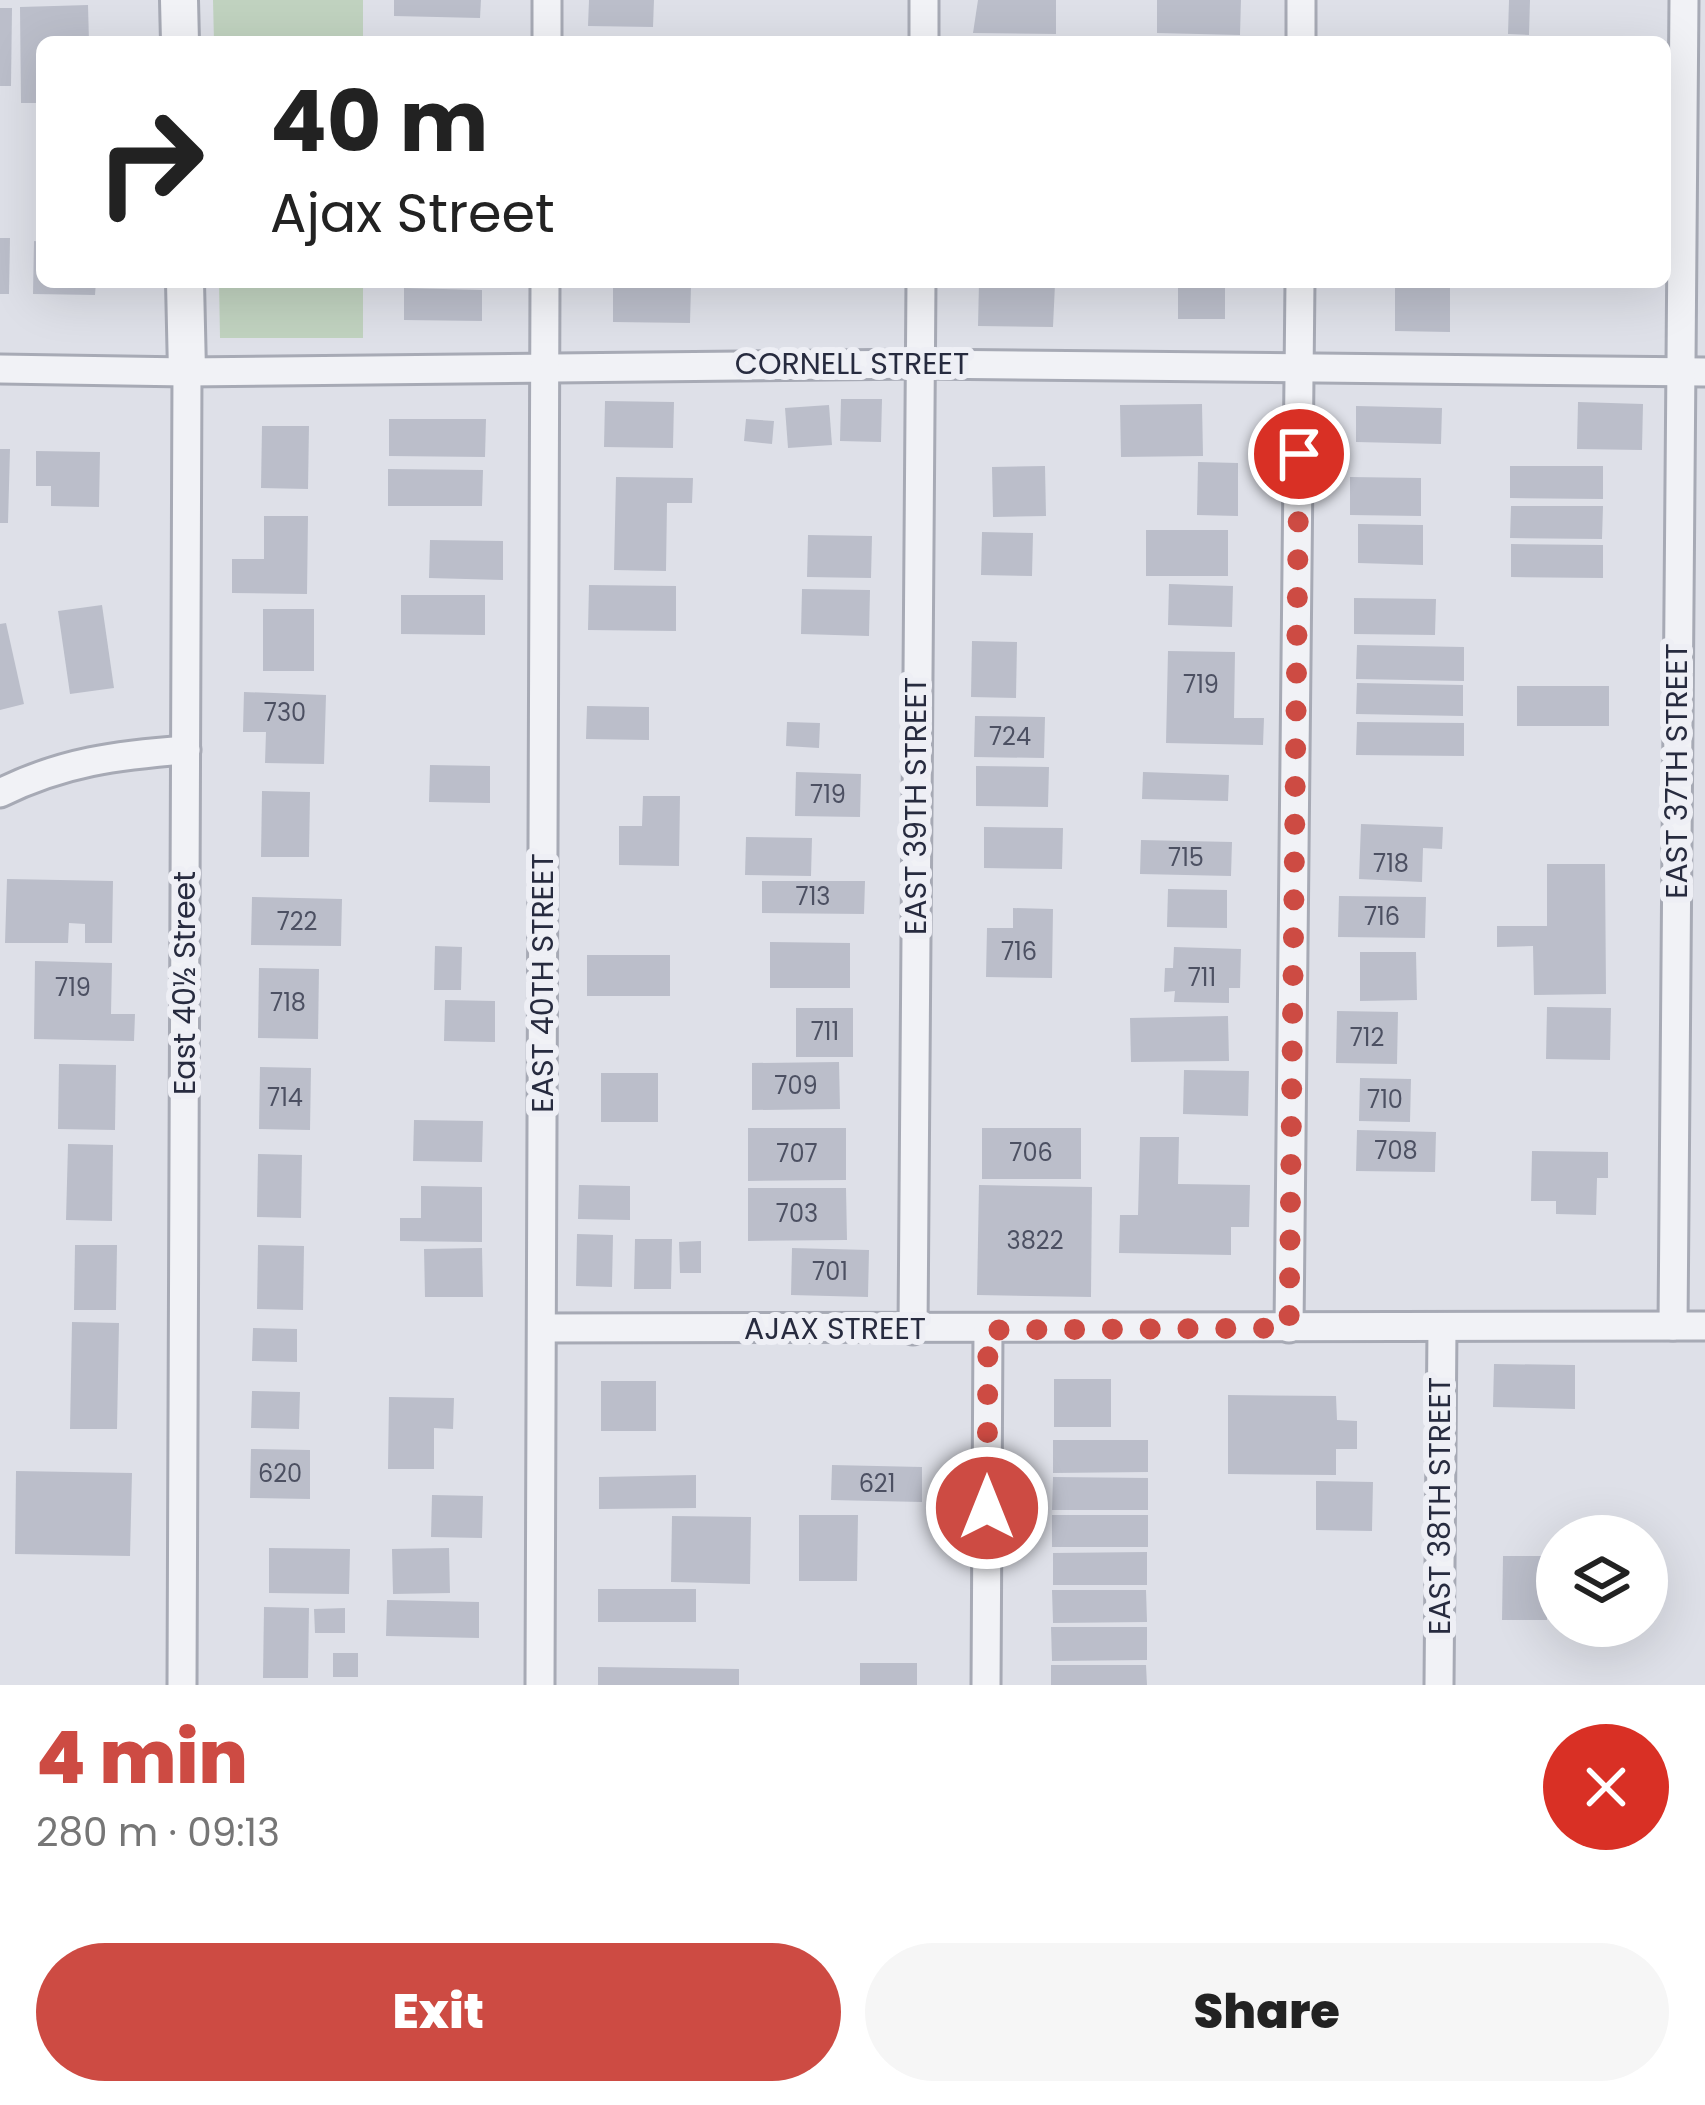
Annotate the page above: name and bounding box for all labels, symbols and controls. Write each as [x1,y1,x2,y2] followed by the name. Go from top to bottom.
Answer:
[270,63,488,180] text: 40 m
[72,84,228,240] icon: right
[270,175,555,251] text: Ajax Street
[735,342,969,385] street label: CORNELL STREET
[1248,403,1350,505] pin
[1266,421,1332,487] icon: arrive
[1655,643,1698,899] street label: EAST 37TH STREET
[1183,668,1219,701] house number: 719
[894,677,937,935] street label: EAST 39TH STREET
[264,696,306,729] house number: 730
[989,720,1031,753] house number: 724
[810,778,846,811] house number: 719
[1168,841,1204,874] house number: 715
[1373,847,1409,880] house number: 718
[521,853,564,1113] street label: EAST 40TH STREET
[163,871,206,1095] street label: East 40½ Street
[796,880,830,913] house number: 713
[1364,900,1400,933] house number: 716
[277,905,317,938] house number: 722
[1001,935,1037,968] house number: 716
[1188,961,1216,994] house number: 711
[55,971,91,1004] house number: 719
[270,986,306,1019] house number: 718
[811,1015,839,1048] house number: 711
[1350,1021,1384,1054] house number: 712
[774,1069,818,1102] house number: 709
[267,1081,303,1114] house number: 714
[1367,1083,1403,1116] house number: 710
[1374,1134,1418,1167] house number: 708
[1009,1136,1053,1169] house number: 706
[776,1137,818,1170] house number: 707
[776,1197,818,1230] house number: 703
[1007,1224,1063,1257] house number: 3822
[812,1255,848,1288] house number: 701
[744,1307,926,1350] street label: AJAX STREET
[1418,1377,1461,1635] street label: EAST 38TH STREET
[924,1445,1050,1571] position arrow
[258,1457,302,1490] house number: 620
[859,1467,895,1500] house number: 621
[1536,1515,1668,1647] map controls
[1536,1515,1668,1647] button: layers
[36,1707,248,1808] text: 4 min
[1543,1724,1669,1850] button: close
[36,1805,280,1860] text: 280 m · 09:13
[36,1943,841,2081] button: Exit
[865,1943,1669,2081] button: Share

